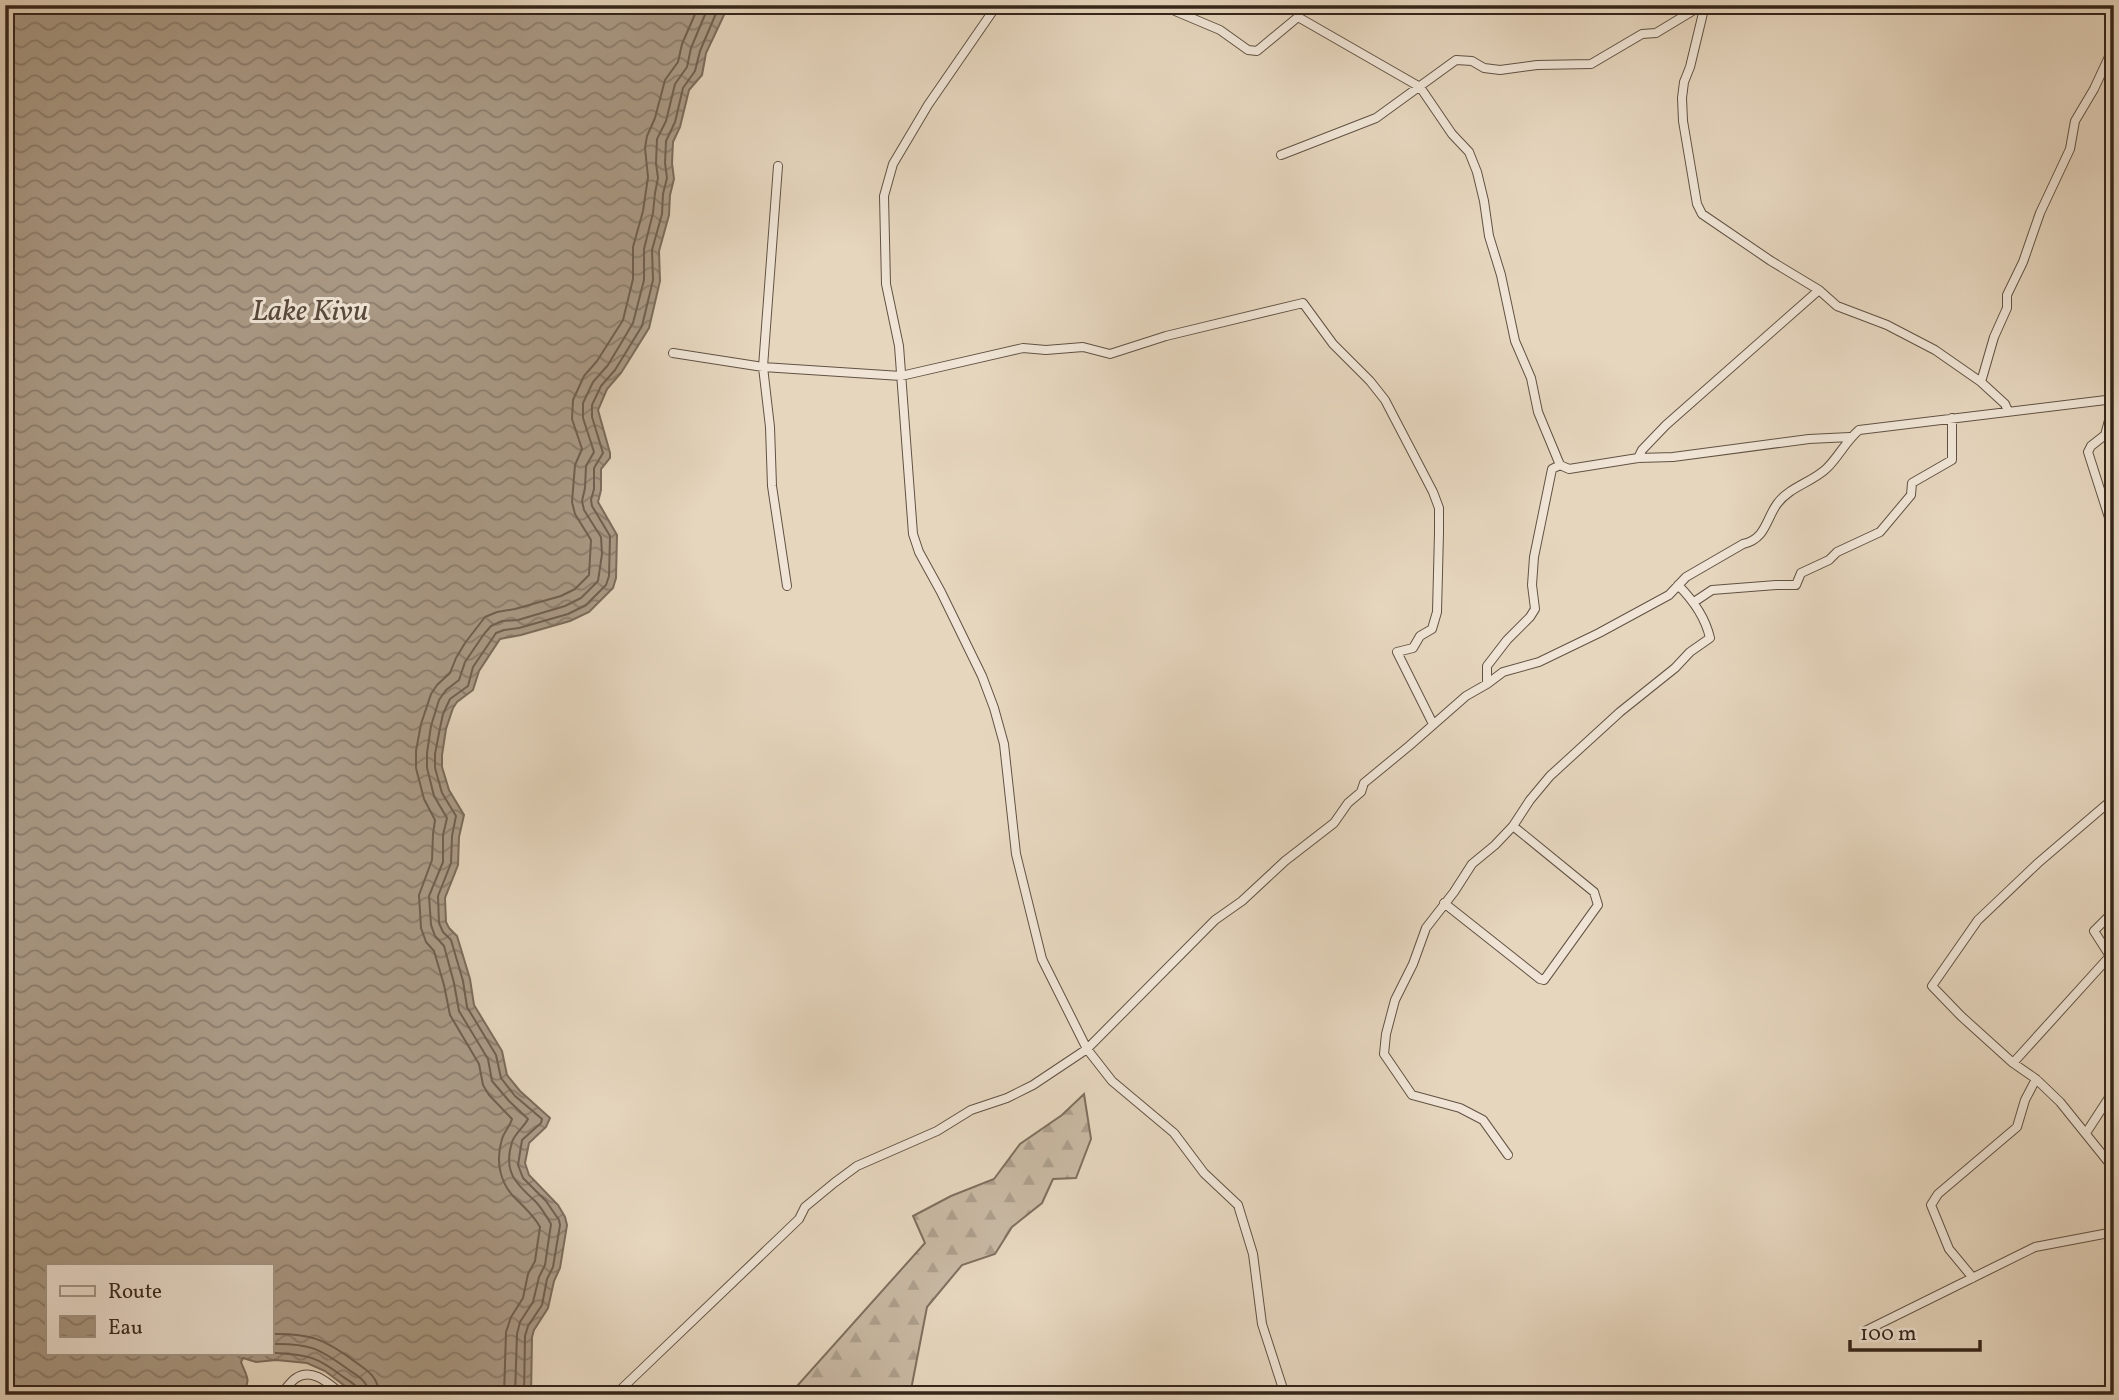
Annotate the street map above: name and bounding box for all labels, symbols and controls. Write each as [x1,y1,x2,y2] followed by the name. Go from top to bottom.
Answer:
[252,291,368,333] water label: Lake Kivu
[46,1264,273,1354] legend
[108,1278,162,1307] text: Route
[1850,1309,1979,1353] scale bar
[108,1314,143,1343] text: Eau
[1860,1320,1917,1349] text: 100 m

